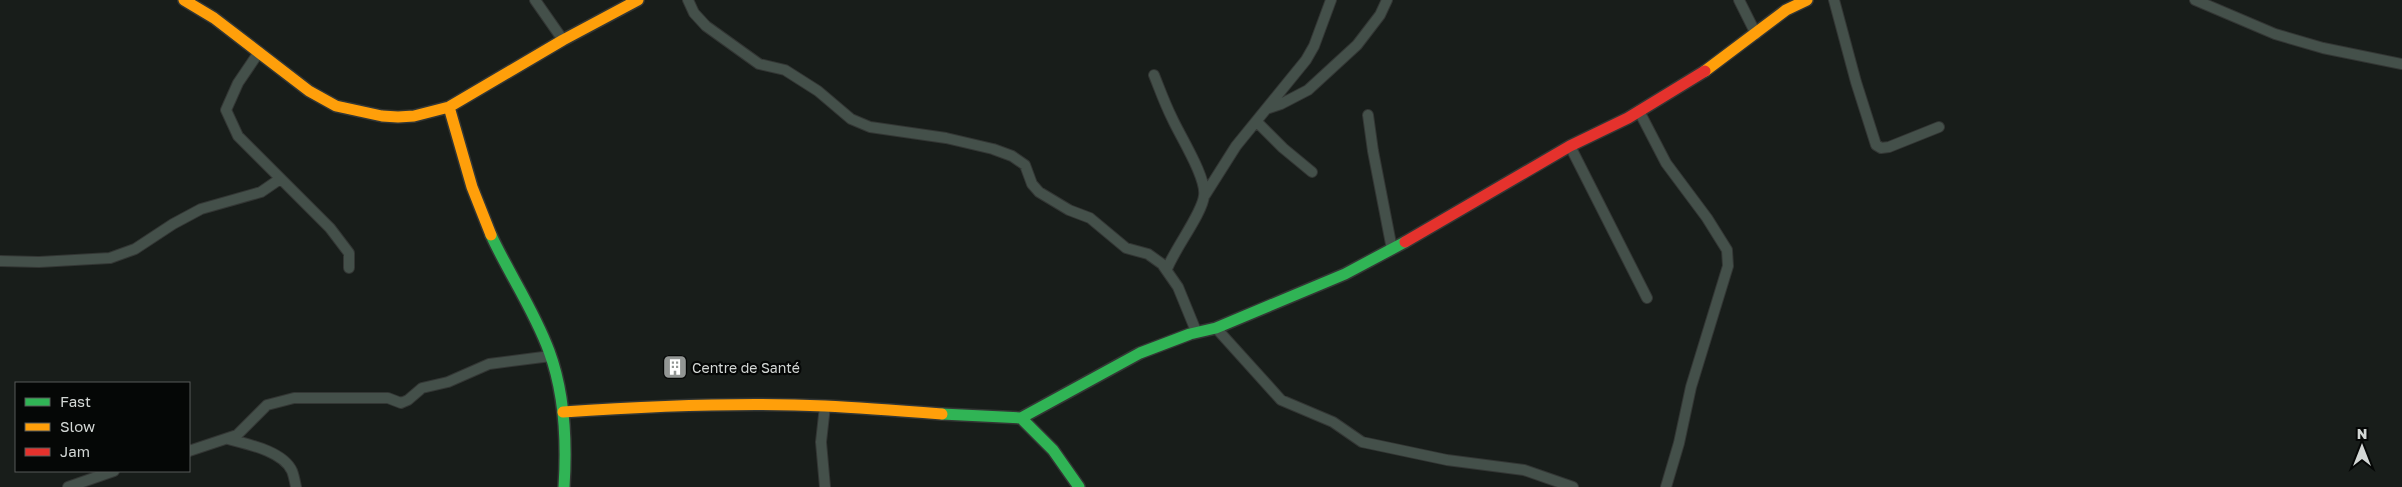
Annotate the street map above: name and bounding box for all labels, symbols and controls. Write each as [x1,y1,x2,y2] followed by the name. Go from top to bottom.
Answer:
[662,354,688,380] building icon: Centre de Santé
[692,359,800,376] place label: Centre de Santé
[15,382,190,472] legend
[60,392,91,410] text: Fast
[60,417,95,435] text: Slow
[2337,422,2387,472] north arrow
[2357,425,2367,442] text: N
[60,442,90,460] text: Jam

